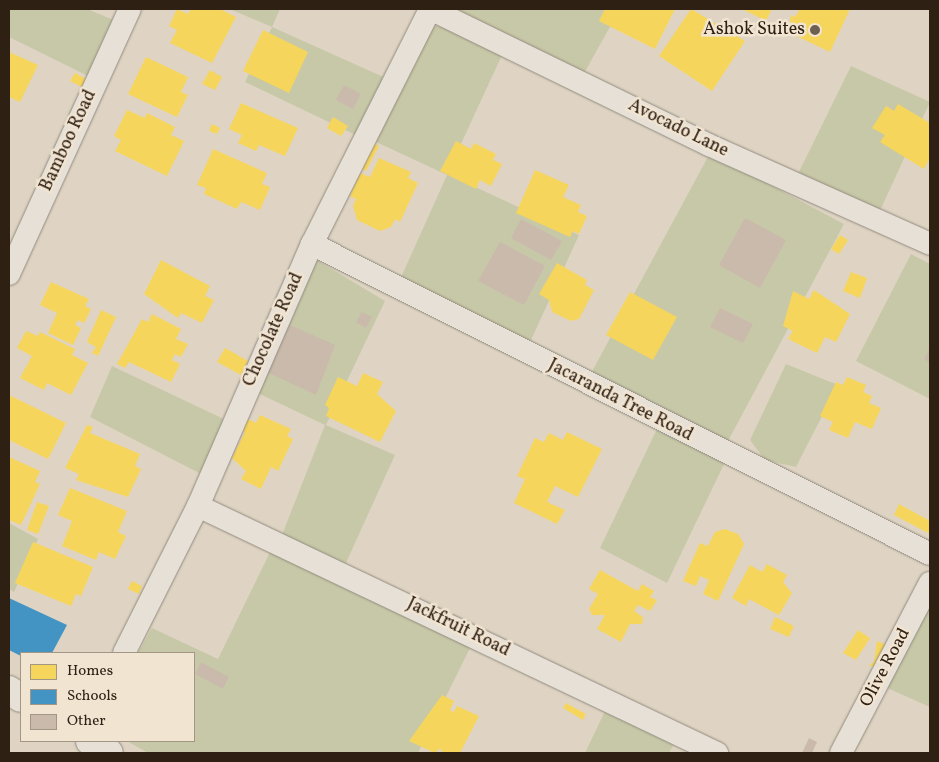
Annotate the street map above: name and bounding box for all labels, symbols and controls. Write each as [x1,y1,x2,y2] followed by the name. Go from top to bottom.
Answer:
[703,19,805,41] place label: Ashok Suites
[809,24,821,36] marker: Ashok Suites
[36,87,102,195] street label: Bamboo Road
[624,95,732,163] street label: Avocado Lane
[239,270,309,390] street label: Chocolate Road
[544,355,696,447] street label: Jacaranda Tree Road
[403,594,513,662] street label: Jackfruit Road
[856,625,916,711] street label: Olive Road
[20,652,195,742] legend
[67,661,113,682] text: Homes
[67,686,117,707] text: Schools
[67,711,106,732] text: Other

